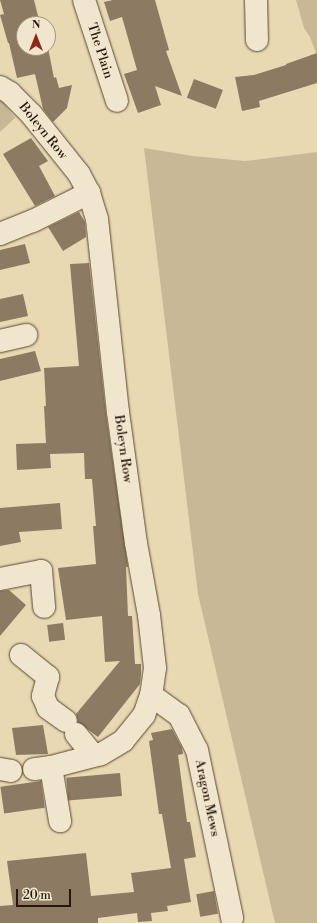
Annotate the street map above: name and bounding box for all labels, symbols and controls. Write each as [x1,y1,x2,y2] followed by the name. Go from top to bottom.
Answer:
[16,16,56,56] north arrow
[32,18,40,32] text: N
[84,21,116,81] street label: The Plain
[15,99,71,163] street label: Boleyn Row
[111,414,135,484] street label: Boleyn Row
[191,758,223,838] street label: Aragon Mews
[18,881,73,907] scale bar
[23,888,51,903] text: 20 m

